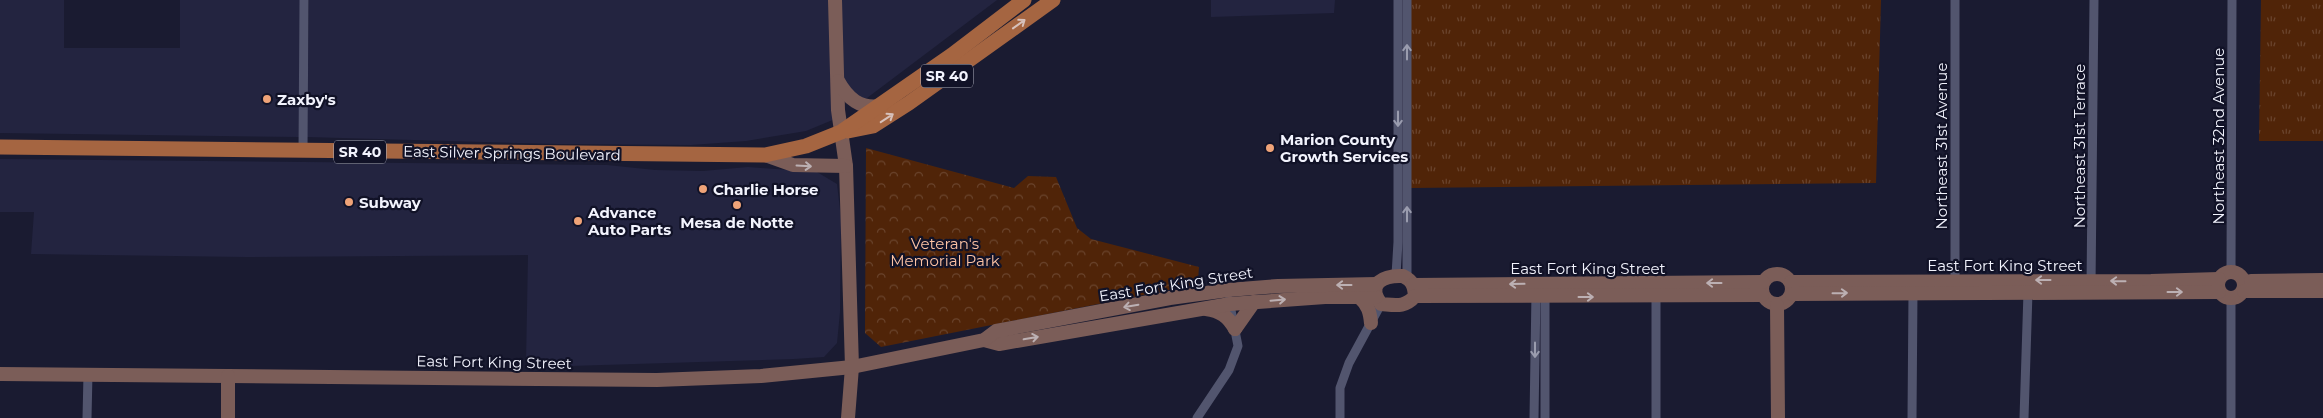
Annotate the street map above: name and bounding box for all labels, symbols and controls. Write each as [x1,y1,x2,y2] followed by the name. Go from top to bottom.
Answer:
[1012,19,1026,29] one-way arrow
[1402,44,1412,60] one-way arrow
[2209,48,2228,224] street label: Northeast 32nd Avenue
[1932,63,1951,229] street label: Northeast 31st Avenue
[921,64,973,88] road number: SR 40
[2070,64,2089,228] street label: Northeast 31st Terrace
[277,90,336,109] place label: Zaxby's
[261,93,273,105] marker: Zaxby's
[1393,110,1403,126] one-way arrow
[879,112,893,122] one-way arrow
[1280,130,1408,166] place label: Marion County Growth Services
[334,140,386,163] road number: SR 40
[403,142,621,164] street label: East Silver Springs Boulevard
[1264,142,1276,154] marker: Marion County Growth Services
[796,161,812,170] one-way arrow
[713,180,818,199] place label: Charlie Horse
[697,183,709,195] marker: Charlie Horse
[359,193,422,212] place label: Subway
[343,196,355,208] marker: Subway
[731,199,743,211] marker: Mesa de Notte
[587,203,671,239] place label: Advance Auto Parts
[1402,206,1412,222] one-way arrow
[680,213,794,232] place label: Mesa de Notte
[572,215,584,227] marker: Advance Auto Parts
[890,234,1000,270] park label: Veteran's Memorial Park
[1927,256,2083,275] street label: East Fort King Street
[1510,259,1666,278] street label: East Fort King Street
[1098,262,1254,306] street label: East Fort King Street
[2035,275,2052,285] one-way arrow
[2110,276,2126,286] one-way arrow
[1706,278,1722,288] one-way arrow
[1509,279,1525,289] one-way arrow
[1337,280,1353,290] one-way arrow
[2166,287,2183,297] one-way arrow
[1832,288,1848,298] one-way arrow
[1578,292,1594,302] one-way arrow
[1270,295,1286,305] one-way arrow
[1124,301,1140,311] one-way arrow
[1023,333,1039,343] one-way arrow
[1530,342,1540,358] one-way arrow
[416,351,572,373] street label: East Fort King Street

